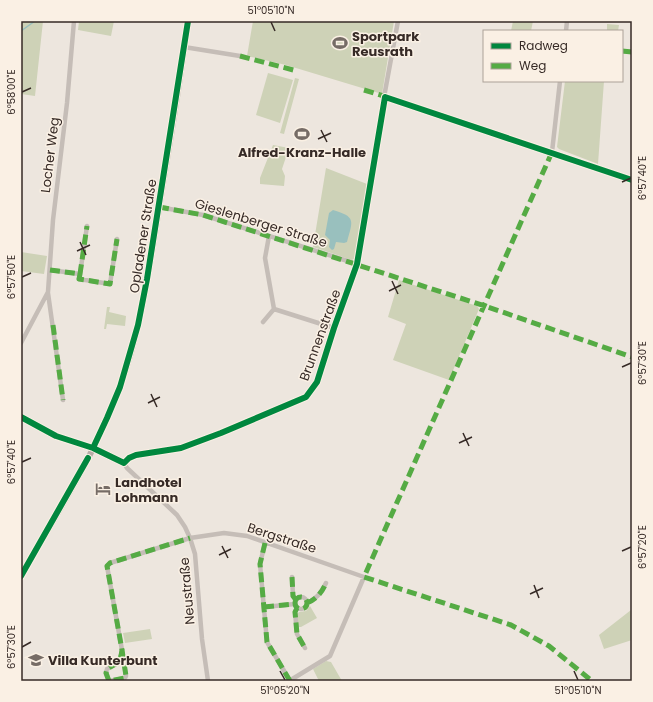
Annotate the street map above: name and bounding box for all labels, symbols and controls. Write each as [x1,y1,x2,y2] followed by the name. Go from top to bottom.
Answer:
[247,3,295,18] text: 51°05'10"N
[352,27,419,61] place label: Sportpark Reusrath
[483,30,623,82] legend
[331,34,349,52] sports icon: Sportpark Reusrath
[519,37,568,54] text: Radweg
[519,57,546,74] text: Weg
[4,69,19,115] text: 6°58'00"E
[36,116,64,194] street label: Locher Weg
[293,125,311,143] sports icon: Alfred-Kranz-Halle
[238,143,366,162] place label: Alfred-Kranz-Halle
[635,156,650,200] text: 6°57'40"E
[125,177,161,295] street label: Opladener Straße
[192,194,330,252] street label: Gieslenberger Straße
[4,255,19,299] text: 6°57'50"E
[295,287,345,383] street label: Brunnenstraße
[635,341,650,385] text: 6°57'30"E
[4,440,19,484] text: 6°57'40"E
[115,473,182,507] place label: Landhotel Lohmann
[94,480,112,498] hotel icon: Landhotel Lohmann
[245,518,319,558] street label: Bergstraße
[635,525,650,569] text: 6°57'20"E
[175,557,199,625] street label: Neustraße
[4,625,19,669] text: 6°57'30"E
[27,651,45,669] school or university icon: Villa Kunterbunt
[48,651,158,670] place label: Villa Kunterbunt
[260,683,310,698] text: 51°05'20"N
[554,683,602,698] text: 51°05'10"N

